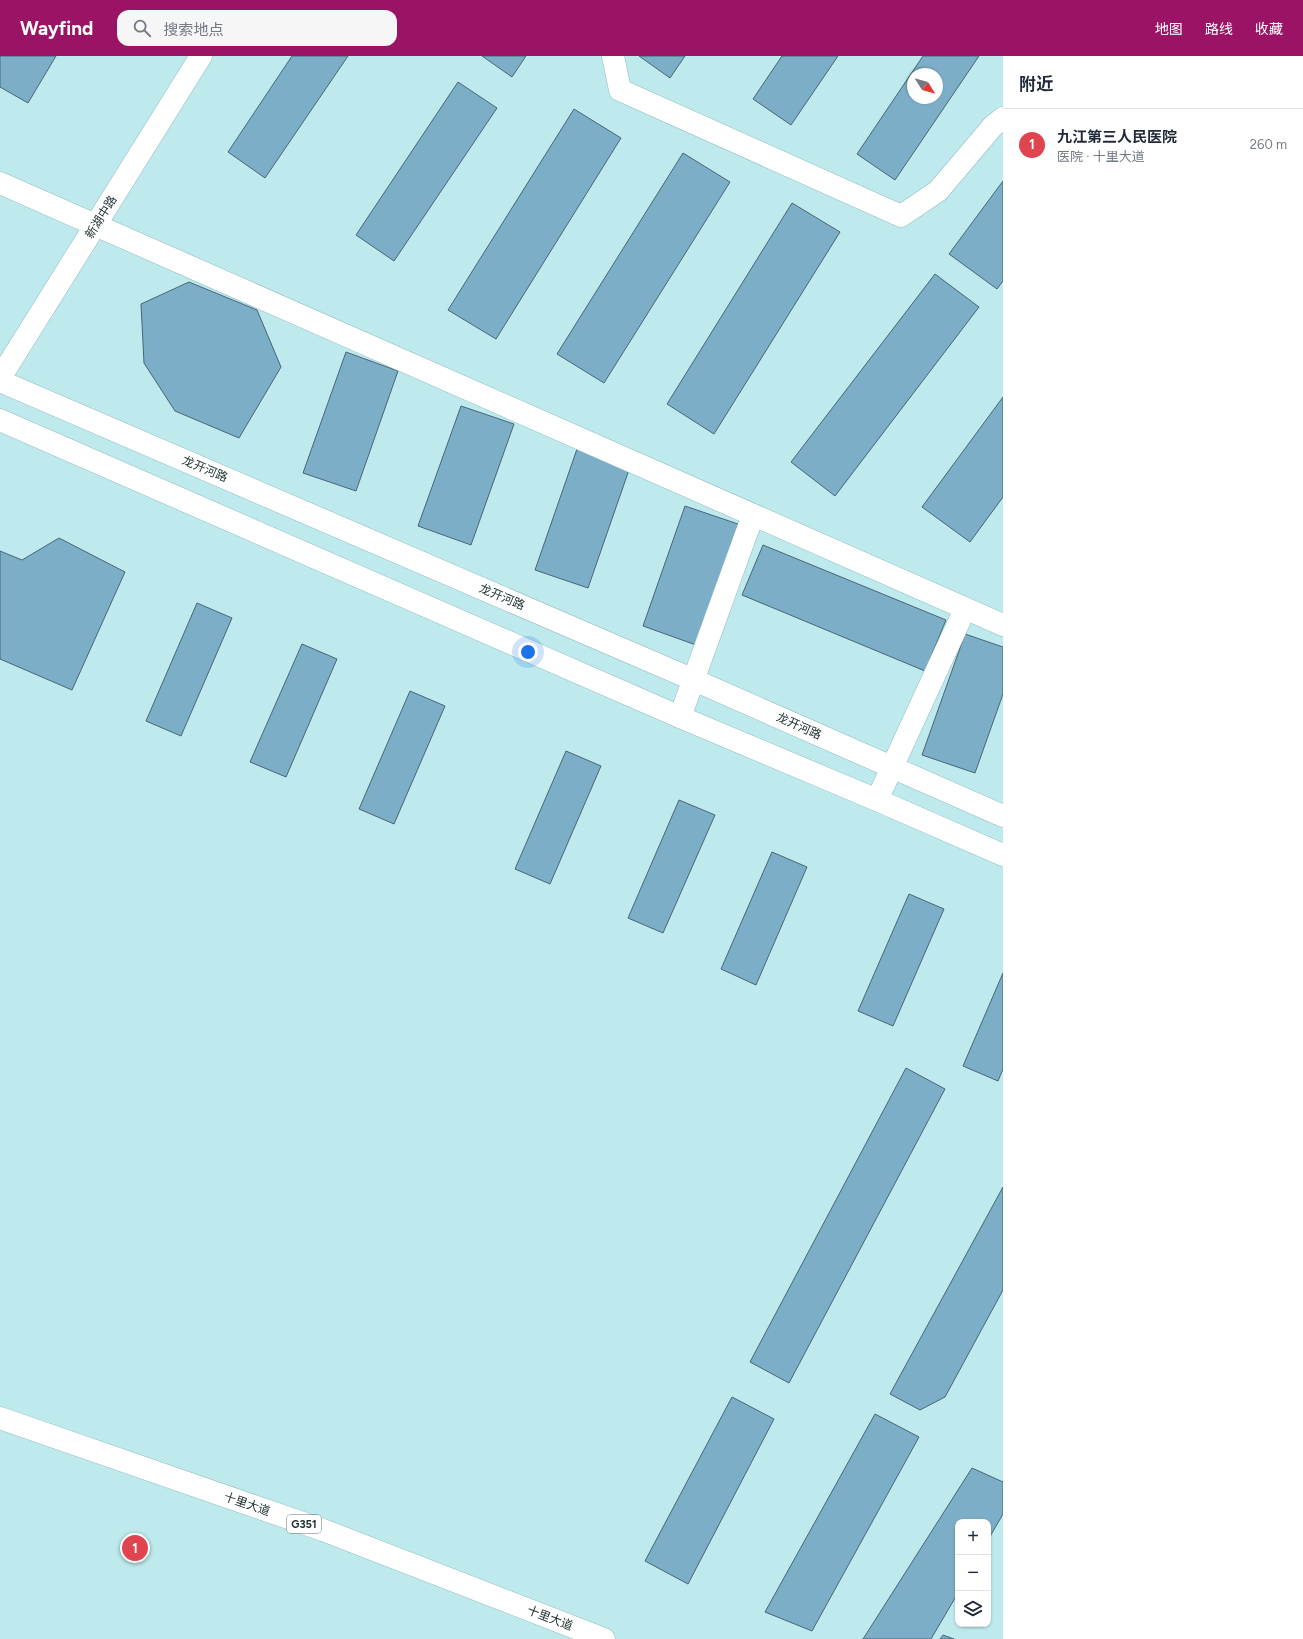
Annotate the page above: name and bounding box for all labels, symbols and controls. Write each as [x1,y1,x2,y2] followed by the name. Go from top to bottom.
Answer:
[117,10,397,46] search box
[20,17,93,40] text: Wayfind
[131,17,153,39] icon: search
[163,21,223,39] text: 搜索地点
[1155,21,1183,38] text: 地图
[1205,21,1233,38] text: 路线
[1255,21,1283,38] text: 收藏
[907,68,943,104] north arrow
[1019,74,1053,94] text: 附近
[1057,128,1177,146] text: 九江第三人民医院
[1029,137,1035,152] text: 1
[1250,137,1287,152] text: 260 m
[1057,149,1145,164] text: 医院 · 十里大道
[82,193,120,241] street label: 新湖中路
[180,453,230,485] street label: 龙开河路
[477,581,527,613] street label: 龙开河路
[518,642,538,662] your location
[774,710,824,742] street label: 龙开河路
[222,1490,272,1518] street label: 十里大道
[287,1515,321,1533] road number: G351
[955,1519,991,1627] map controls
[955,1519,991,1555] button: +
[122,1533,148,1563] pin: 1
[955,1555,991,1591] button: −
[955,1591,991,1627] button: layers
[525,1603,575,1633] street label: 十里大道

